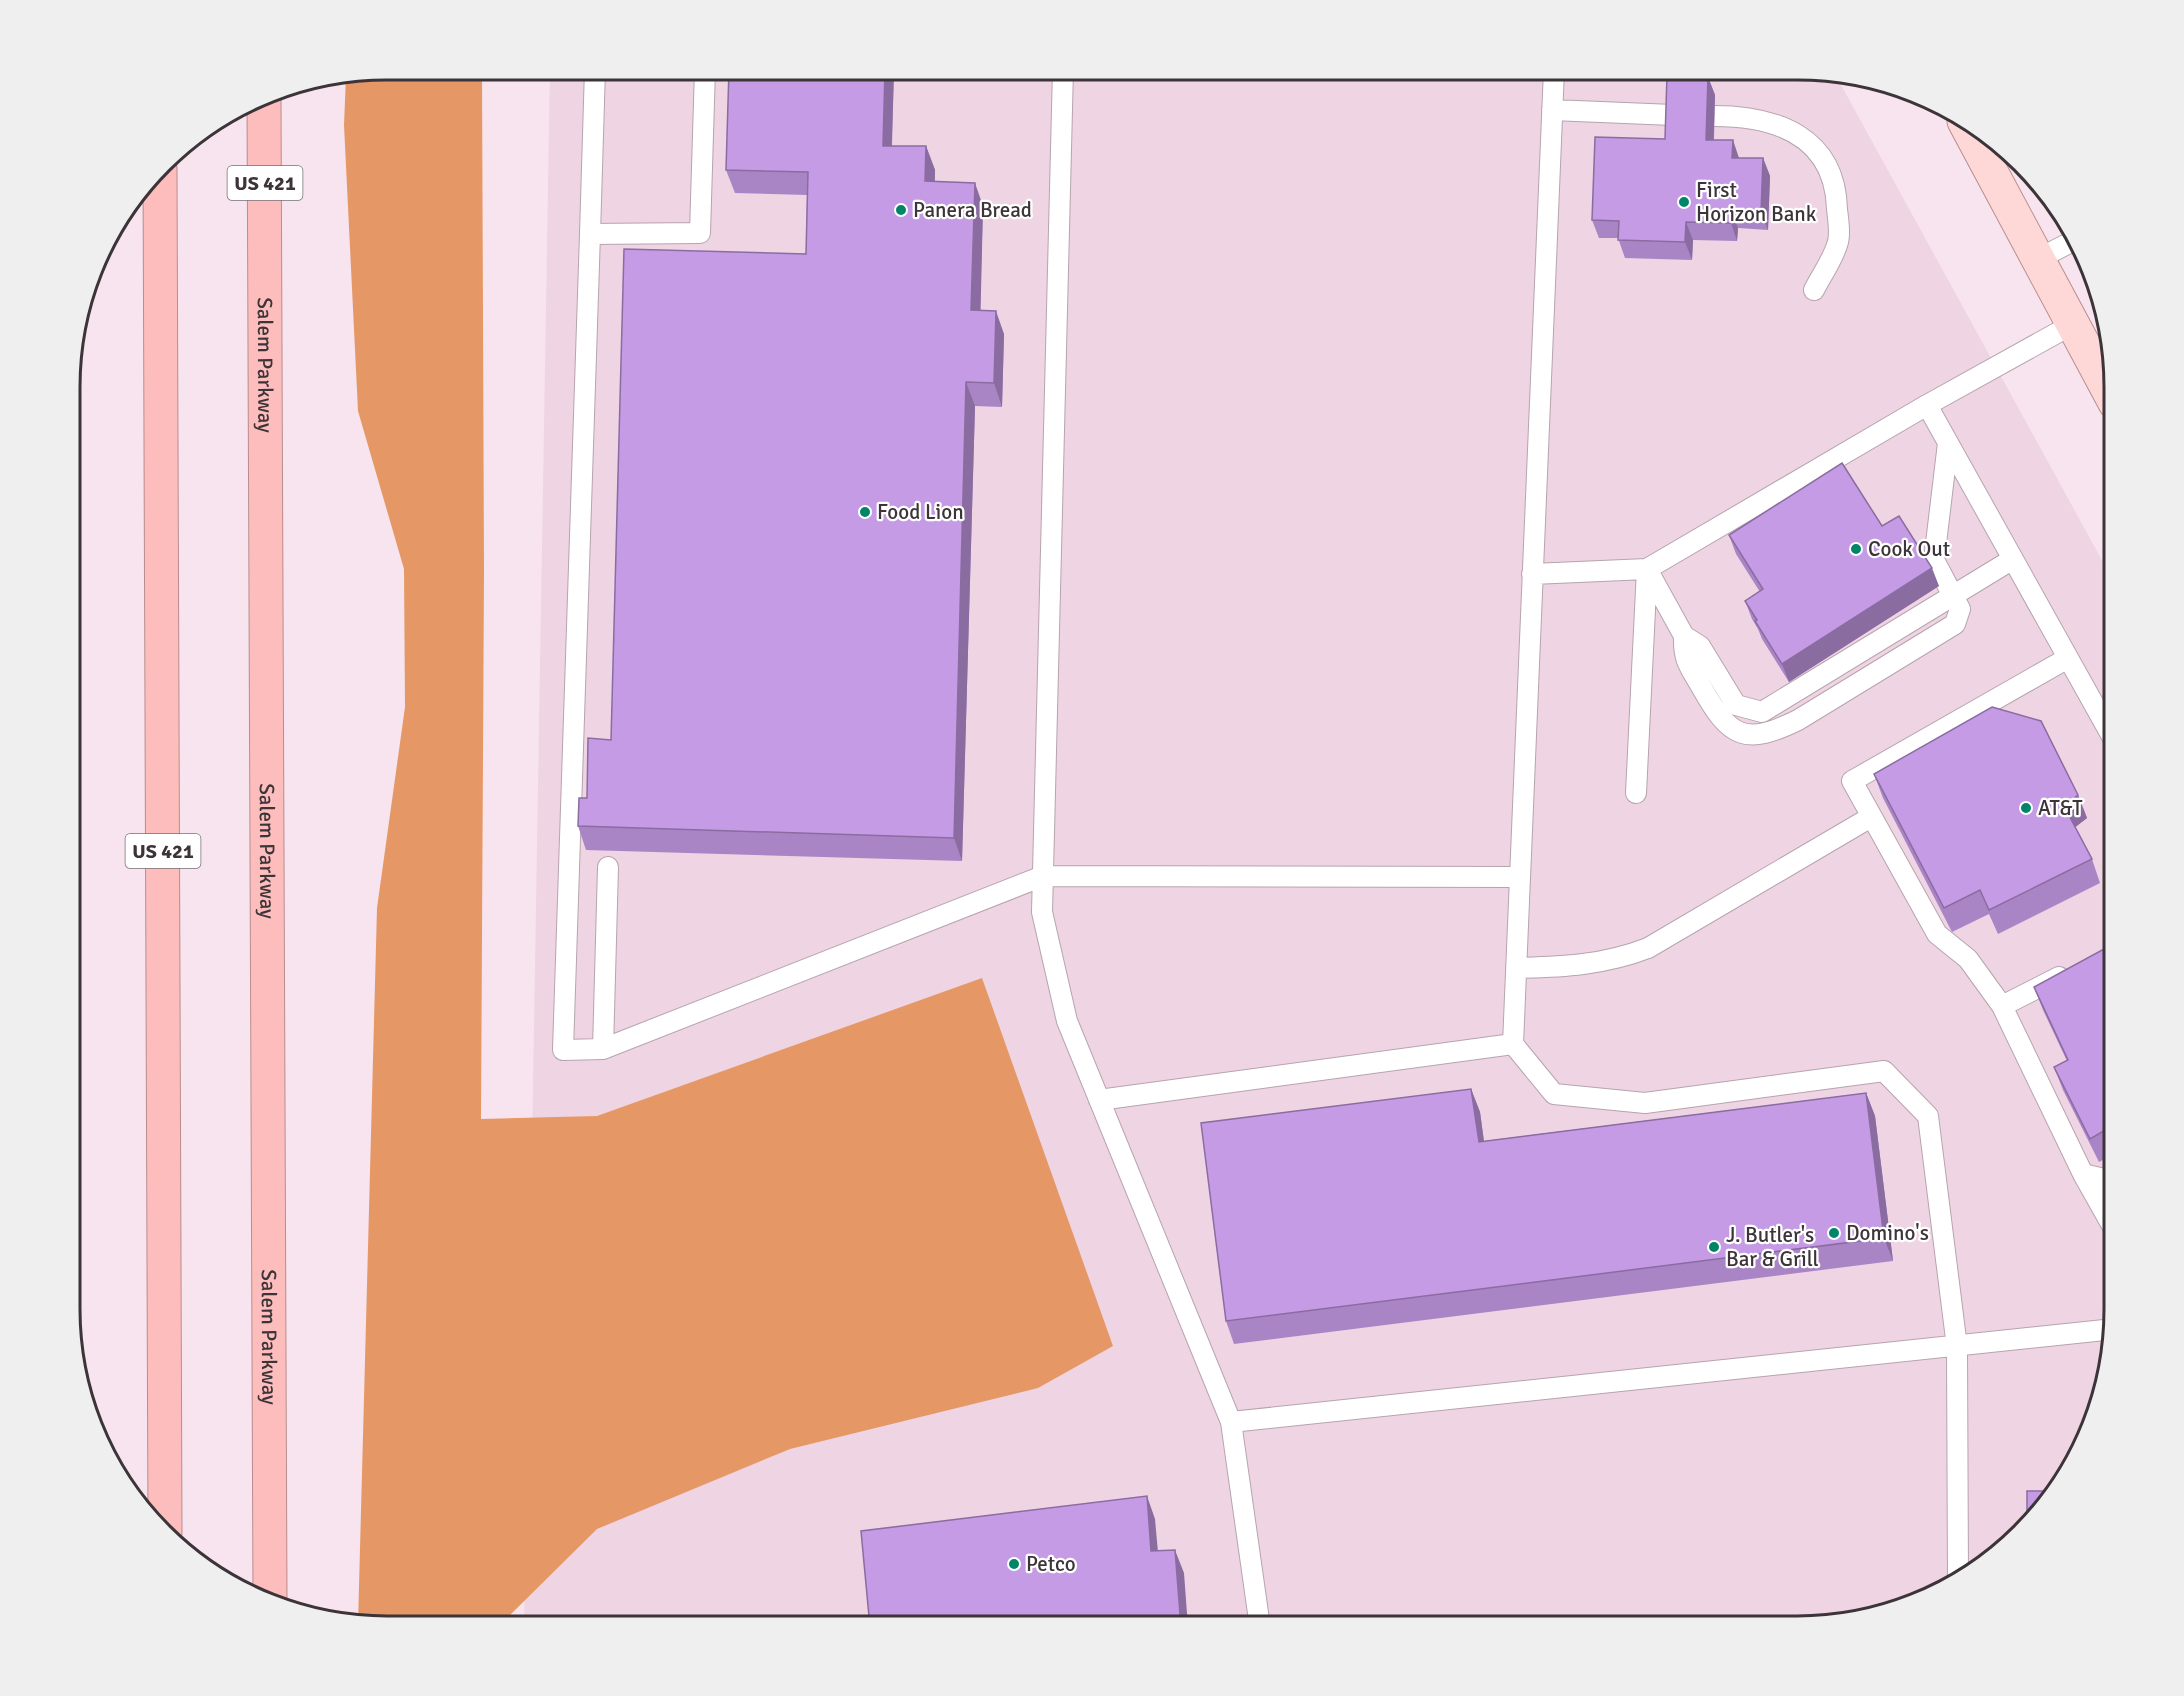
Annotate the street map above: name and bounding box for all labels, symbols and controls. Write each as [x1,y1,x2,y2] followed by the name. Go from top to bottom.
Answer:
[228,166,302,200] road number: US 421
[1696,177,1817,227] place label: First Horizon Bank
[1677,195,1691,209] marker: First Horizon Bank
[913,197,1032,223] place label: Panera Bread
[894,203,908,217] marker: Panera Bread
[252,297,278,433] street label: Salem Parkway
[877,499,964,525] place label: Food Lion
[858,505,872,519] marker: Food Lion
[1868,536,1950,562] place label: Cook Out
[1849,542,1863,556] marker: Cook Out
[254,783,280,919] street label: Salem Parkway
[2038,795,2083,821] place label: AT&T
[2019,801,2033,815] marker: AT&T
[126,834,201,868] road number: US 421
[1846,1220,1929,1246] place label: Domino's
[1726,1222,1819,1272] place label: J. Butler's Bar & Grill
[1827,1226,1841,1240] marker: Domino's
[1707,1240,1721,1254] marker: J. Butler's Bar & Grill
[256,1269,282,1405] street label: Salem Parkway
[1026,1551,1076,1577] place label: Petco
[1007,1557,1021,1571] marker: Petco

